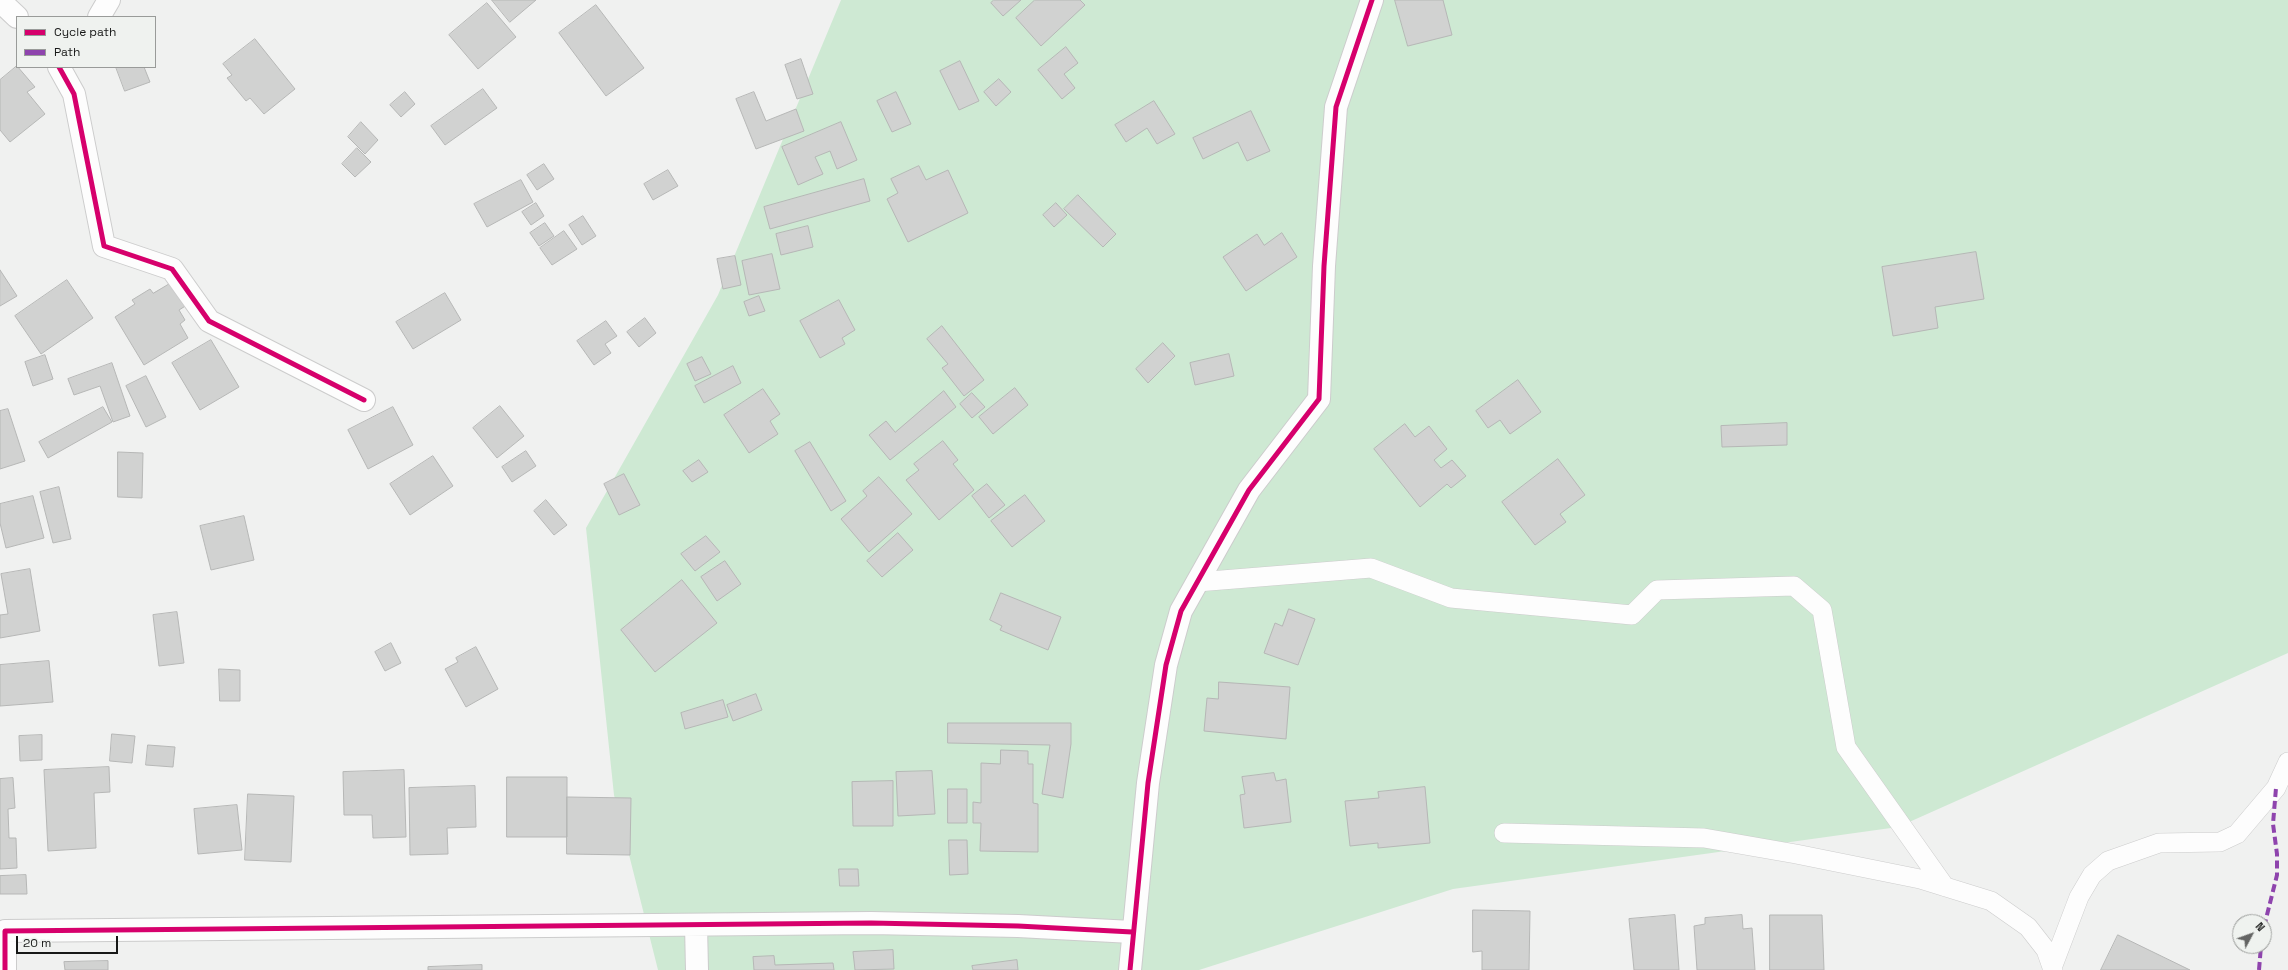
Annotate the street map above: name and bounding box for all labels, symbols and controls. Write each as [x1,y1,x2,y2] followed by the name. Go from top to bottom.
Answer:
[16,16,156,68] legend
[54,24,116,40] text: Cycle path
[54,44,80,60] text: Path
[2232,914,2272,954] north arrow
[2253,919,2268,934] text: N
[18,928,120,954] scale bar
[23,935,51,951] text: 20 m

